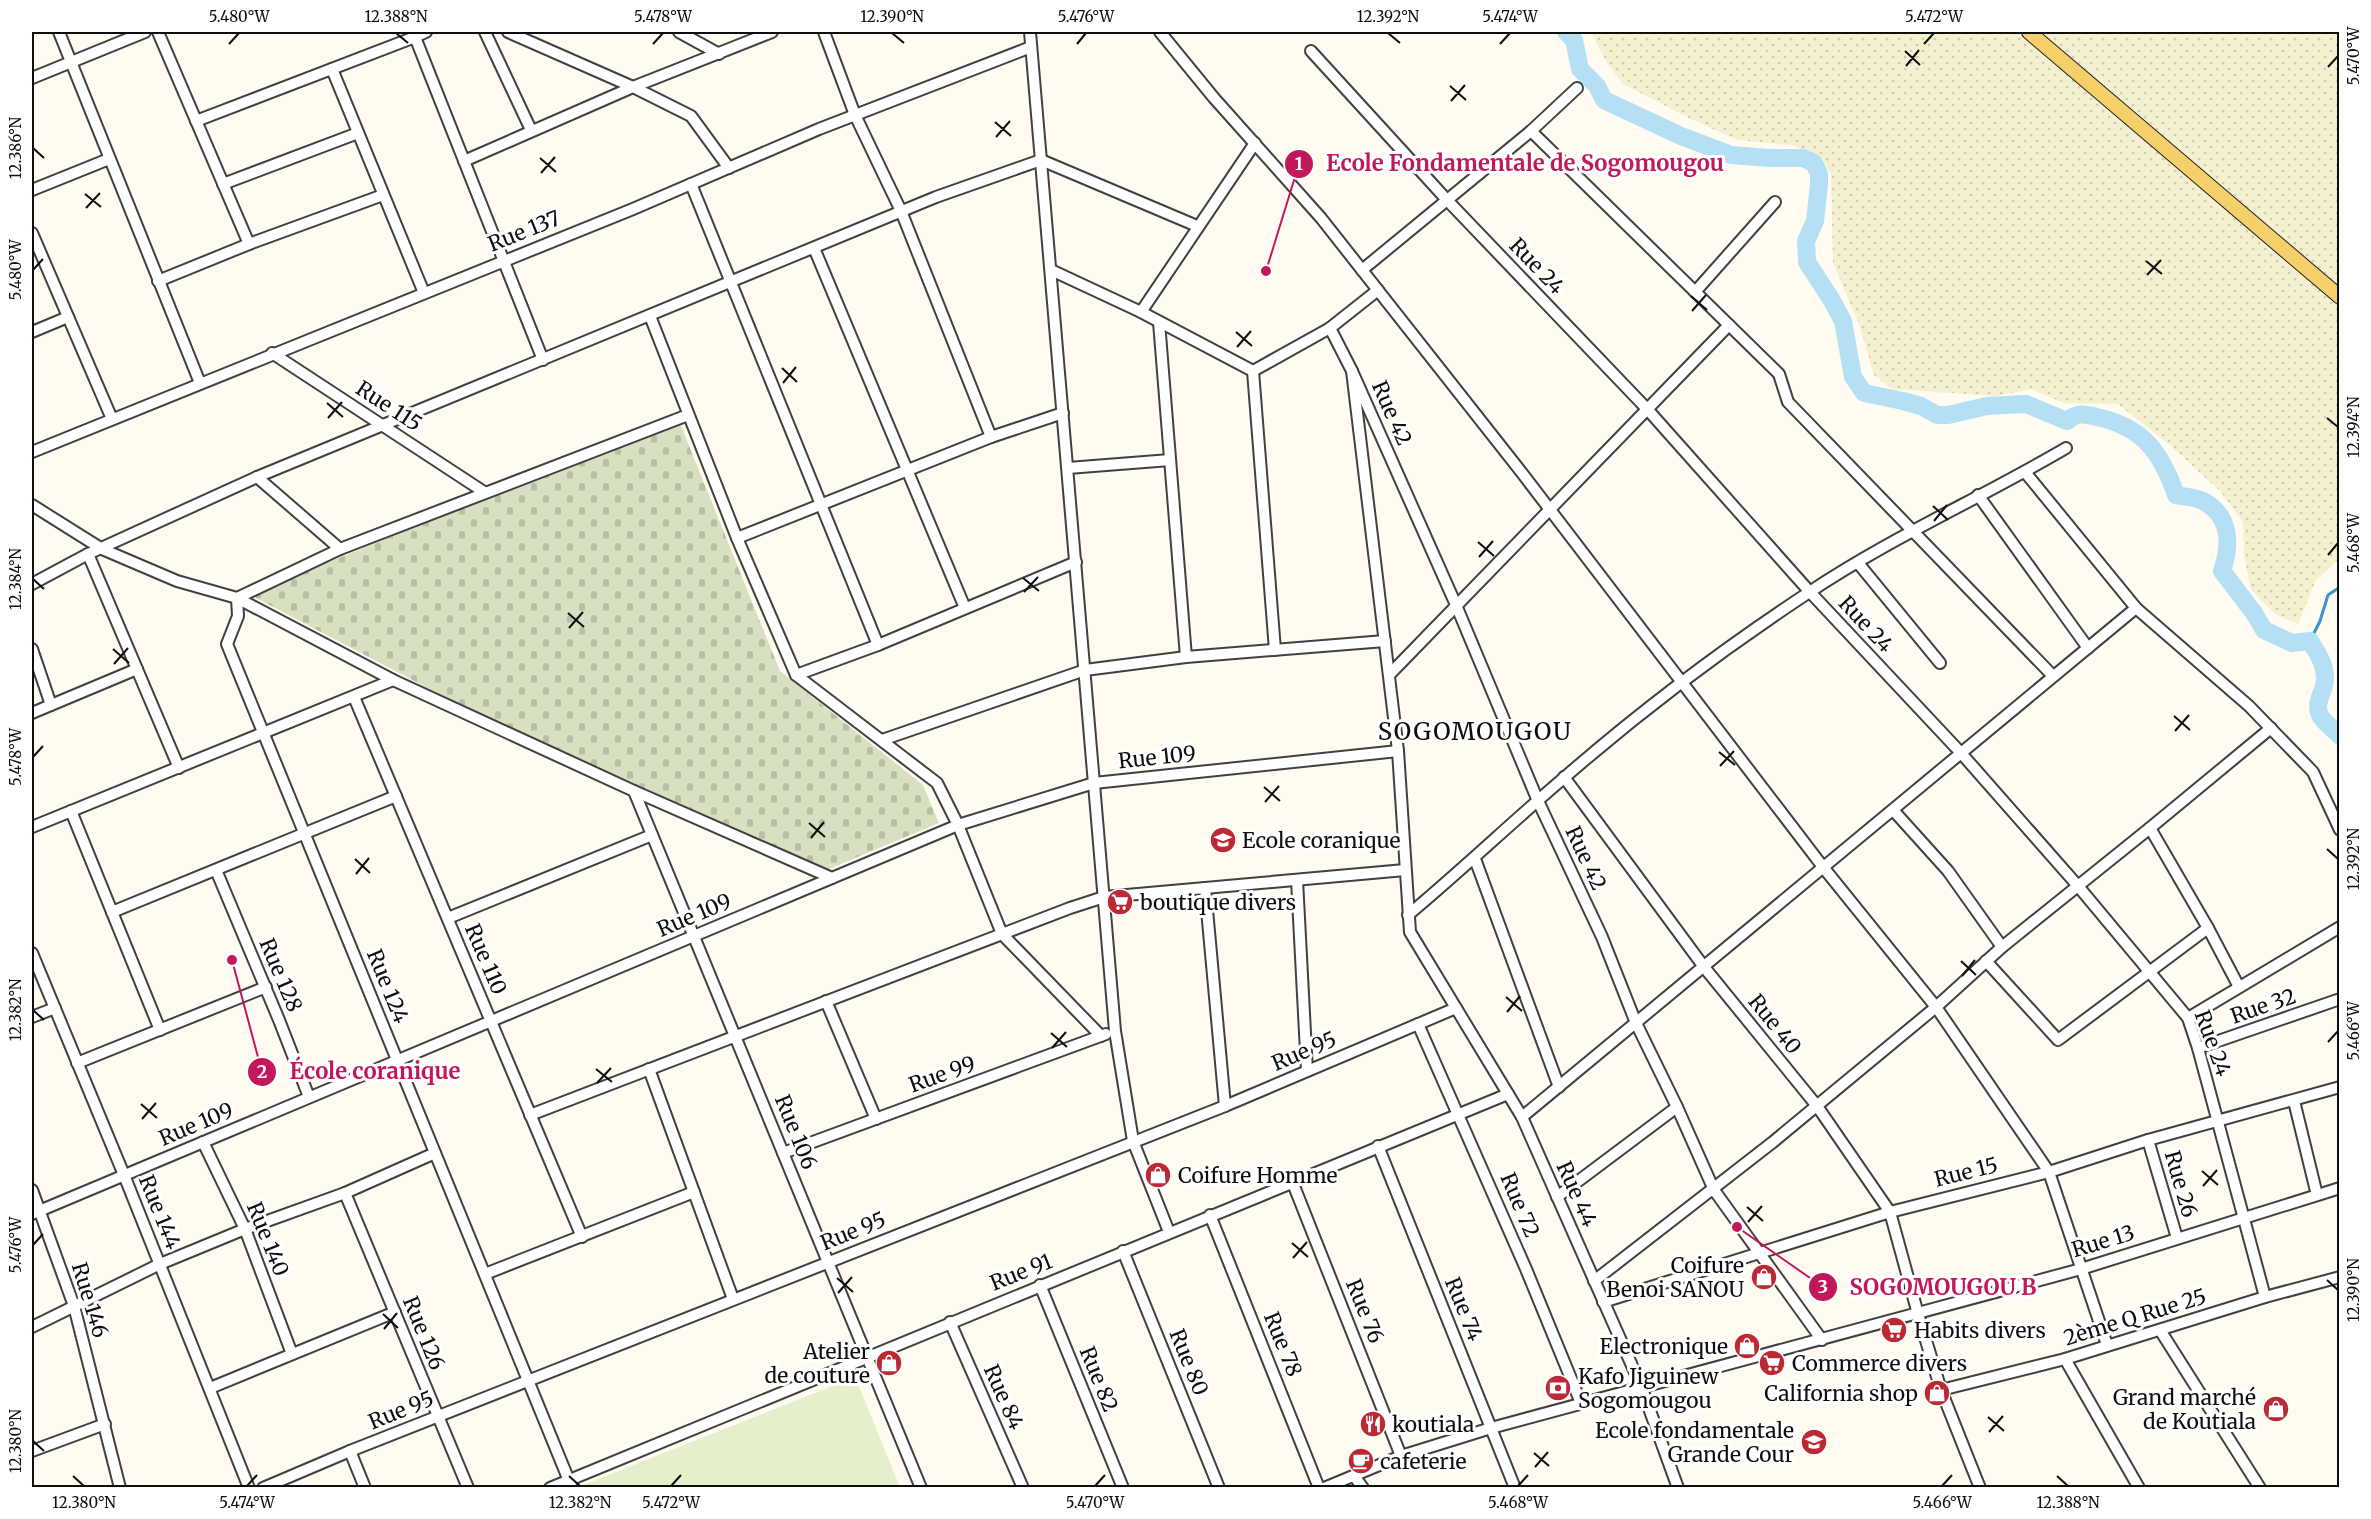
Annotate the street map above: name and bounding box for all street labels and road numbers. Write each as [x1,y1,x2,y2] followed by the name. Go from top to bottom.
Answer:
[484,204,564,258] street label: Rue 137
[1504,232,1570,300] street label: Rue 24
[351,375,427,437] street label: Rue 115
[1366,377,1418,449] street label: Rue 42
[1833,590,1899,658] street label: Rue 24
[1117,739,1197,775] street label: Rue 109
[1559,822,1613,894] street label: Rue 42
[653,887,735,943] street label: Rue 109
[459,920,513,998] street label: Rue 110
[253,934,309,1016] street label: Rue 128
[361,945,415,1027] street label: Rue 124
[2227,982,2299,1030] street label: Rue 32
[1743,988,1807,1060] street label: Rue 40
[2189,1006,2237,1080] street label: Rue 24
[1267,1025,1341,1077] street label: Rue 95
[905,1050,979,1098] street label: Rue 99
[769,1091,823,1173] street label: Rue 106
[155,1096,237,1152] street label: Rue 109
[2159,1148,2203,1220] street label: Rue 26
[1931,1151,2001,1193] street label: Rue 15
[1551,1157,1603,1231] street label: Rue 44
[1494,1169,1546,1241] street label: Rue 72
[133,1171,187,1253] street label: Rue 144
[241,1198,295,1280] street label: Rue 140
[816,1206,890,1256] street label: Rue 95
[2068,1219,2138,1263] street label: Rue 13
[986,1247,1056,1297] street label: Rue 91
[66,1259,114,1341] street label: Rue 146
[1439,1273,1489,1345] street label: Rue 74
[1340,1275,1390,1347] street label: Rue 76
[2060,1283,2210,1351] street label: 2ème Q Rue 25
[397,1292,451,1374] street label: Rue 126
[1258,1308,1308,1380] street label: Rue 78
[1163,1325,1215,1399] street label: Rue 80
[1074,1342,1124,1416] street label: Rue 82
[978,1360,1030,1434] street label: Rue 84
[364,1385,438,1435] street label: Rue 95

